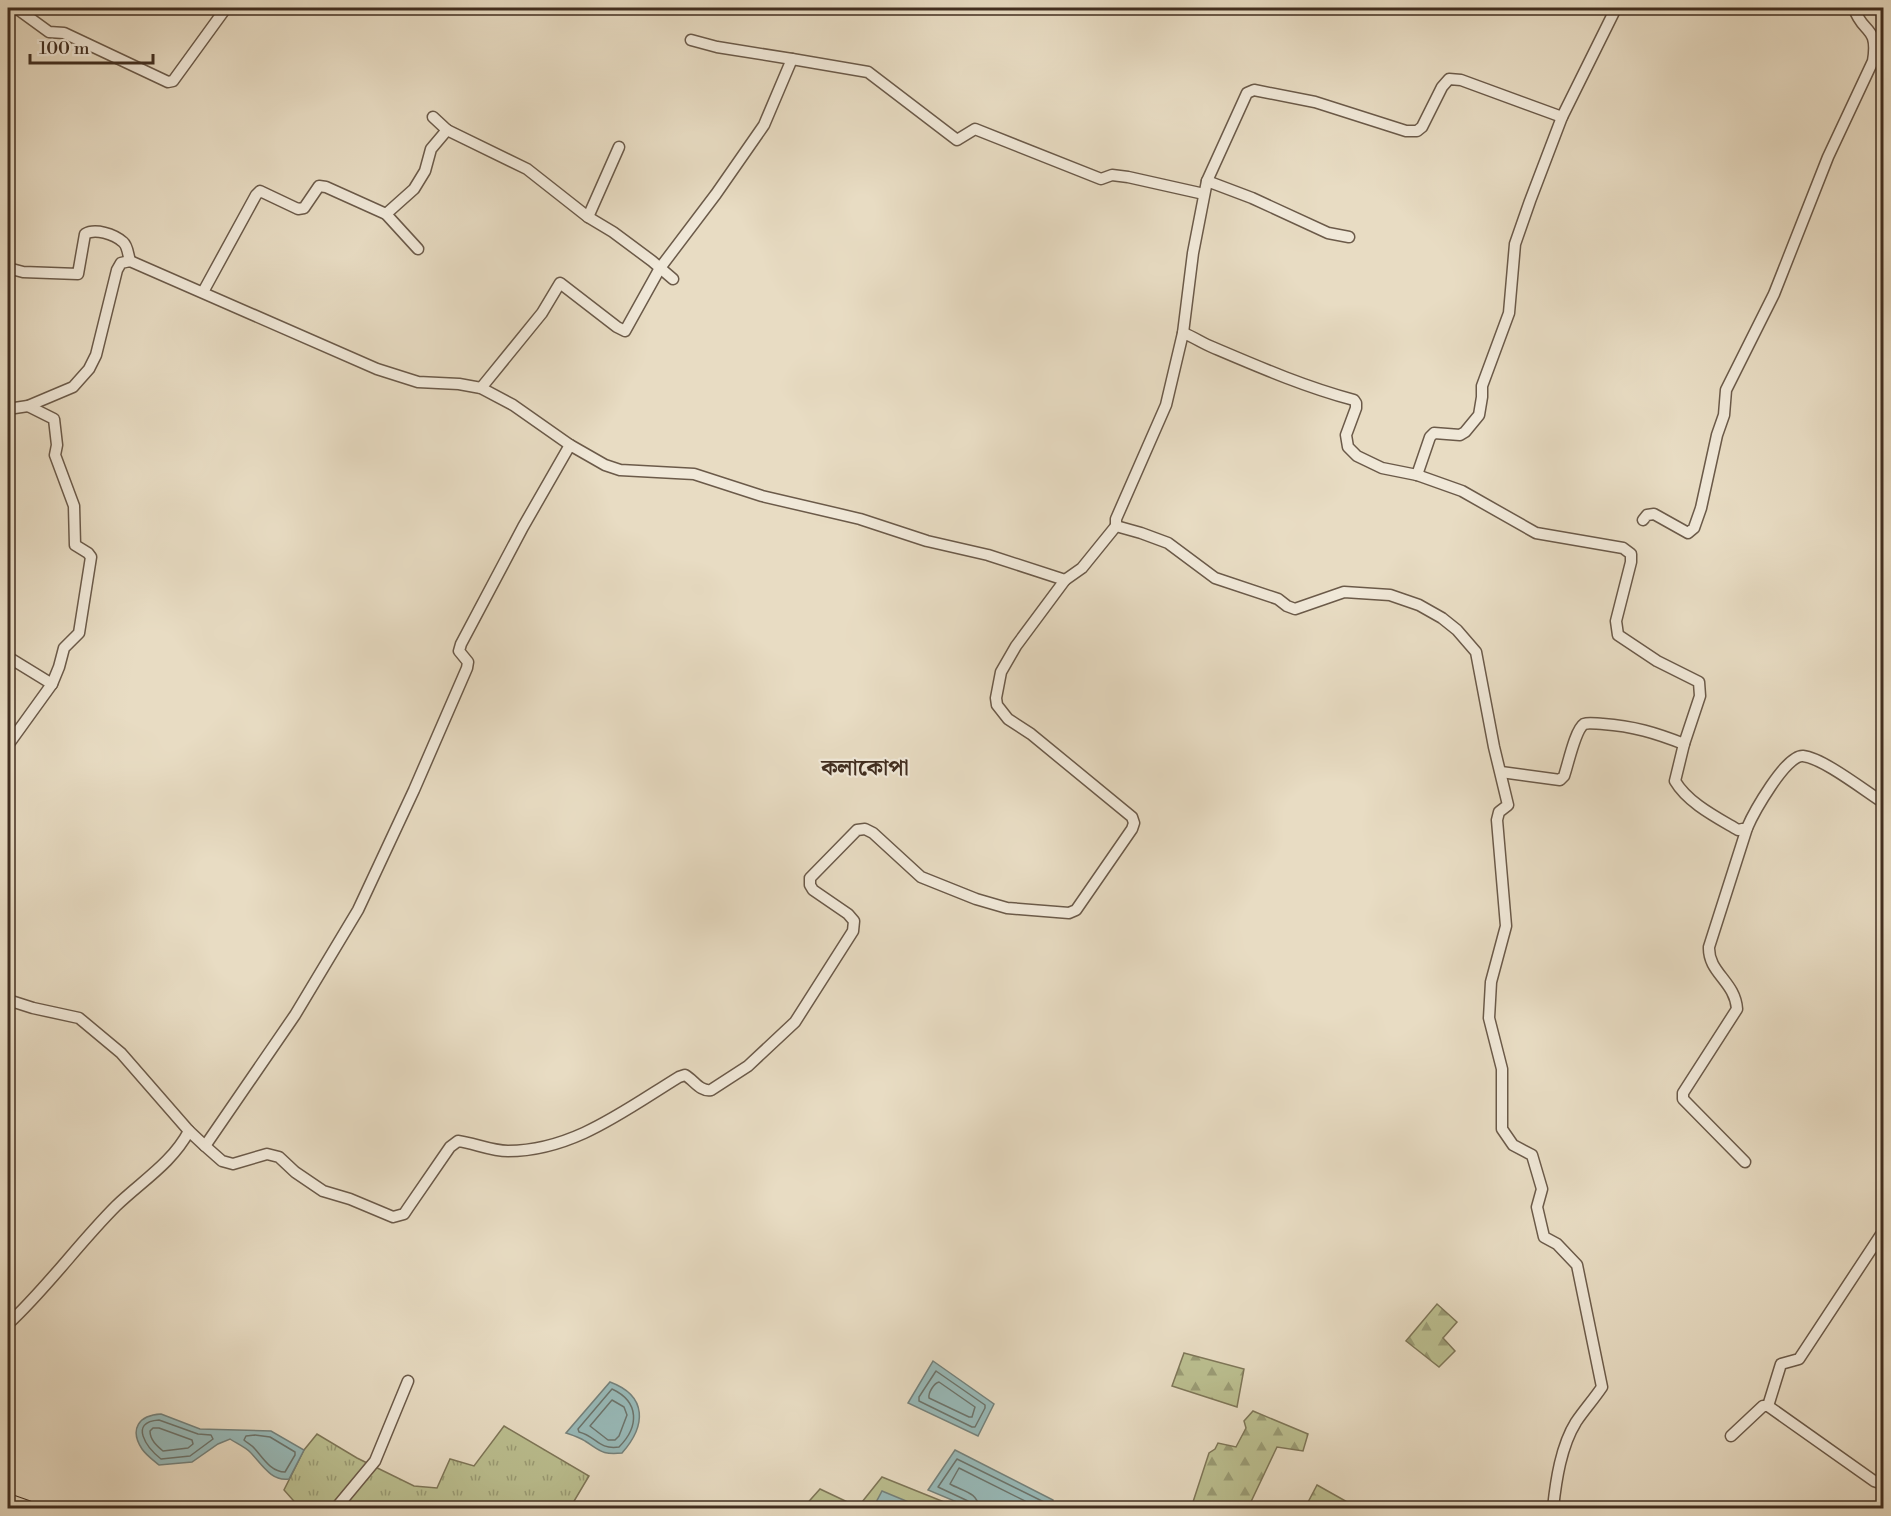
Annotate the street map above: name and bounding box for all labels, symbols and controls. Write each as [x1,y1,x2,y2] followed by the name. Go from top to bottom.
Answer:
[30,27,153,65] scale bar
[39,37,90,60] text: 100 m
[820,755,909,782] district label: কলাকোপা

